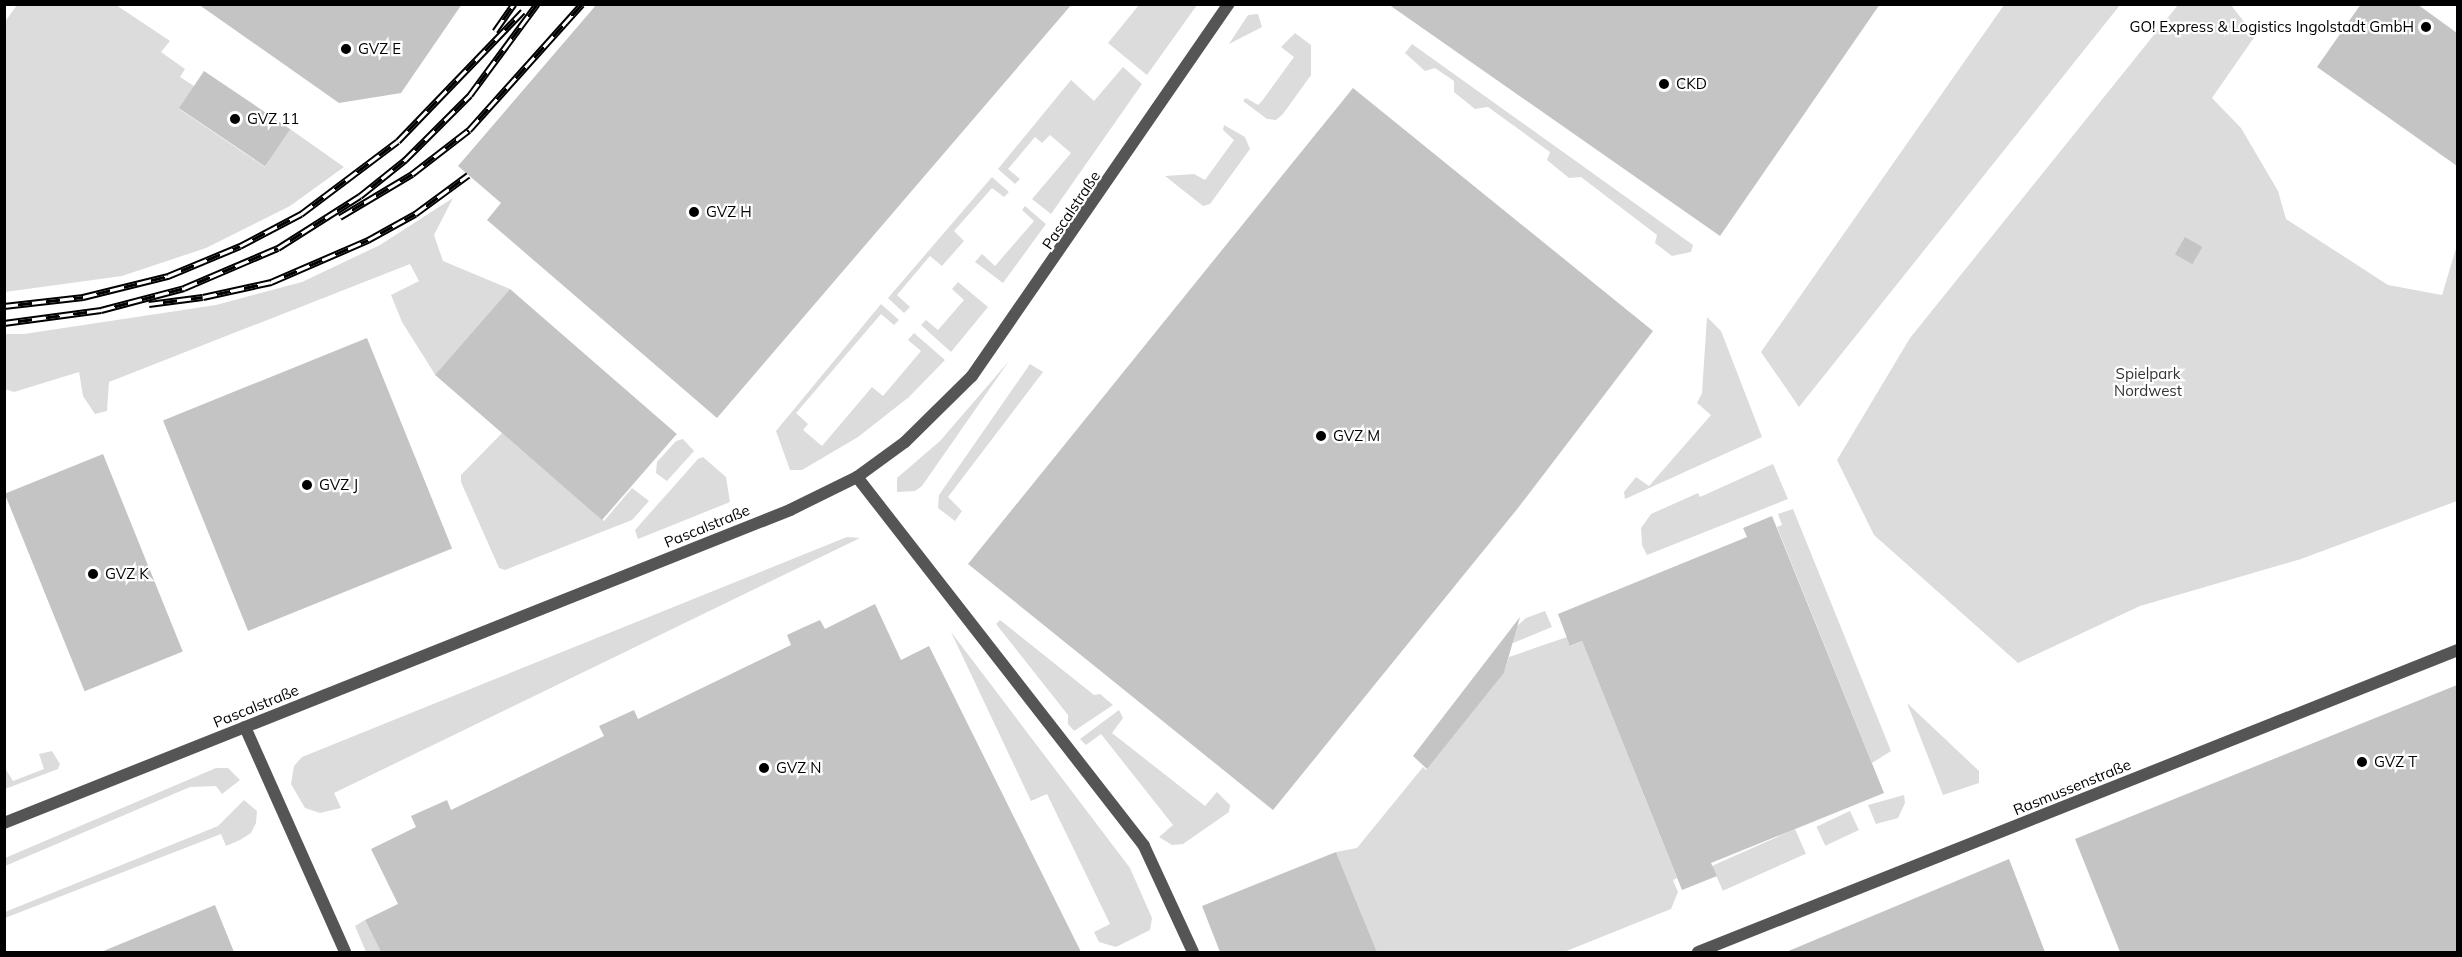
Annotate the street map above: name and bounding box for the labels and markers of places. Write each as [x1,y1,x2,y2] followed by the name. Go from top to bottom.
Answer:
[2129,18,2414,36] place label: GO! Express & Logistics Ingolstadt GmbH
[2419,20,2433,34] marker: GO! Express & Logistics Ingolstadt GmbH
[358,40,401,58] place label: GVZ E
[339,42,353,56] marker: GVZ E
[1676,75,1707,93] place label: CKD
[1657,77,1671,91] marker: CKD
[247,110,299,128] place label: GVZ 11
[228,112,242,126] marker: GVZ 11
[706,203,752,221] place label: GVZ H
[687,205,701,219] marker: GVZ H
[1333,427,1380,445] place label: GVZ M
[1314,429,1328,443] marker: GVZ M
[319,476,358,494] place label: GVZ J
[300,478,314,492] marker: GVZ J
[105,565,149,583] place label: GVZ K
[86,567,100,581] marker: GVZ K
[2374,753,2417,771] place label: GVZ T
[2355,755,2369,769] marker: GVZ T
[776,759,821,777] place label: GVZ N
[757,761,771,775] marker: GVZ N

